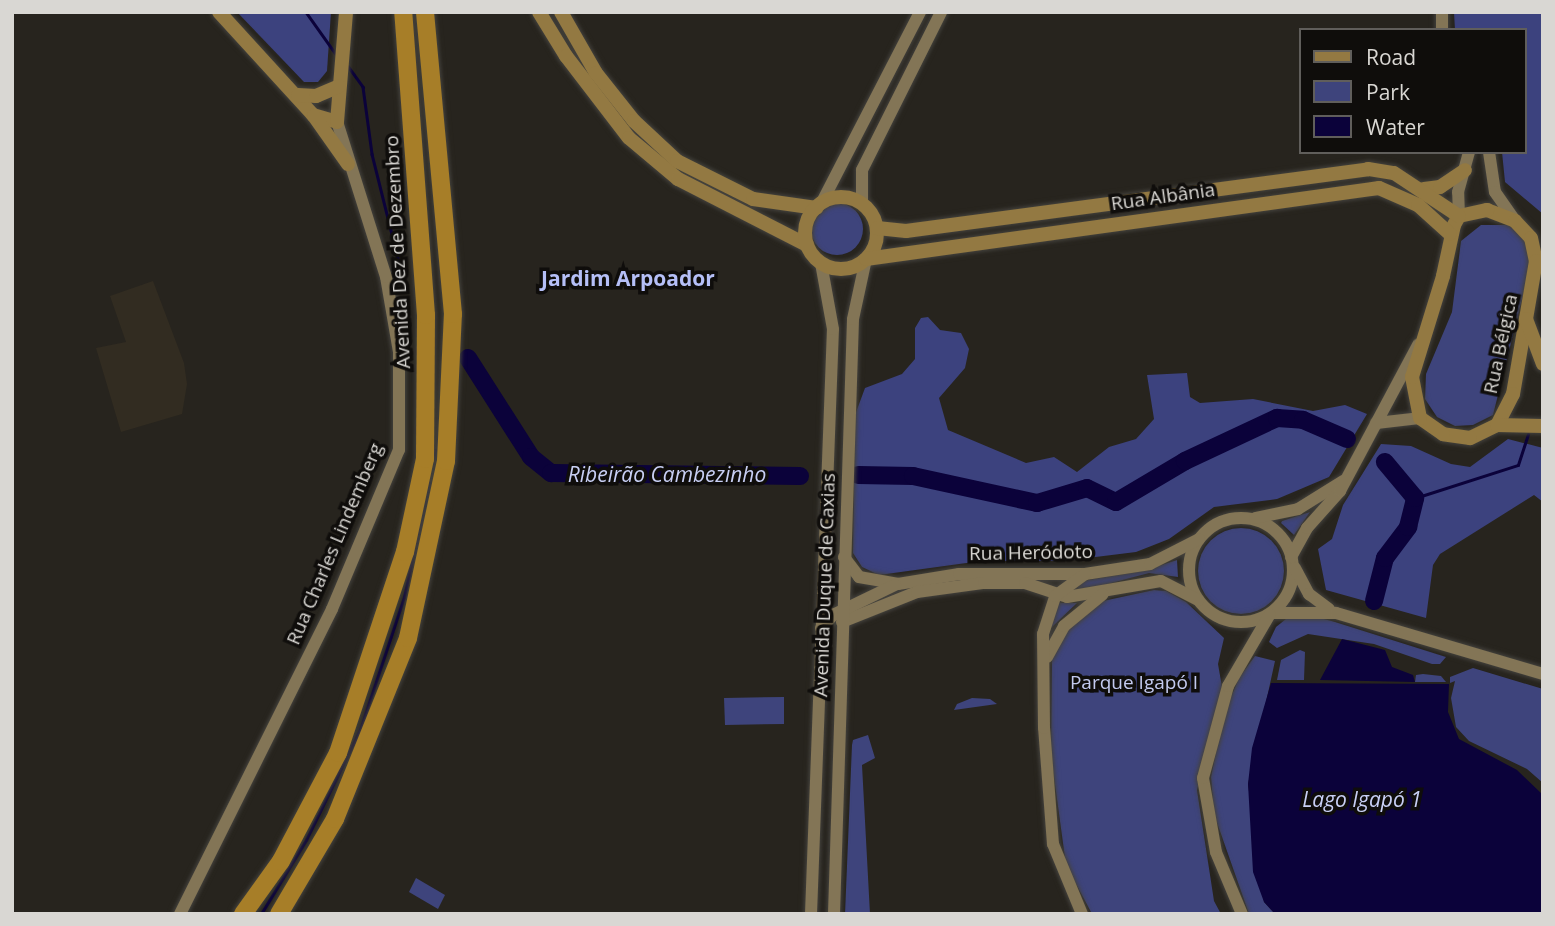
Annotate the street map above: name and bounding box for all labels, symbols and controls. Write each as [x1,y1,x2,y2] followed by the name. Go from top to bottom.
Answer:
[1300,28,1527,154] legend
[1366,43,1416,71] text: Road
[1366,78,1410,106] text: Park
[1366,113,1425,141] text: Water
[381,135,415,369] street label: Avenida Dez de Dezembro
[1109,178,1217,216] street label: Rua Albânia
[541,265,715,291] district label: Jardim Arpoador
[1479,292,1523,396] street label: Rua Bélgica
[282,440,388,648] street label: Rua Charles Lindemberg
[568,461,766,487] water label: Ribeirão Cambezinho
[810,473,840,697] street label: Avenida Duque de Caxias
[969,541,1093,565] street label: Rua Heródoto
[1070,672,1198,694] park label: Parque Igapó I
[1302,786,1422,812] water label: Lago Igapó 1

